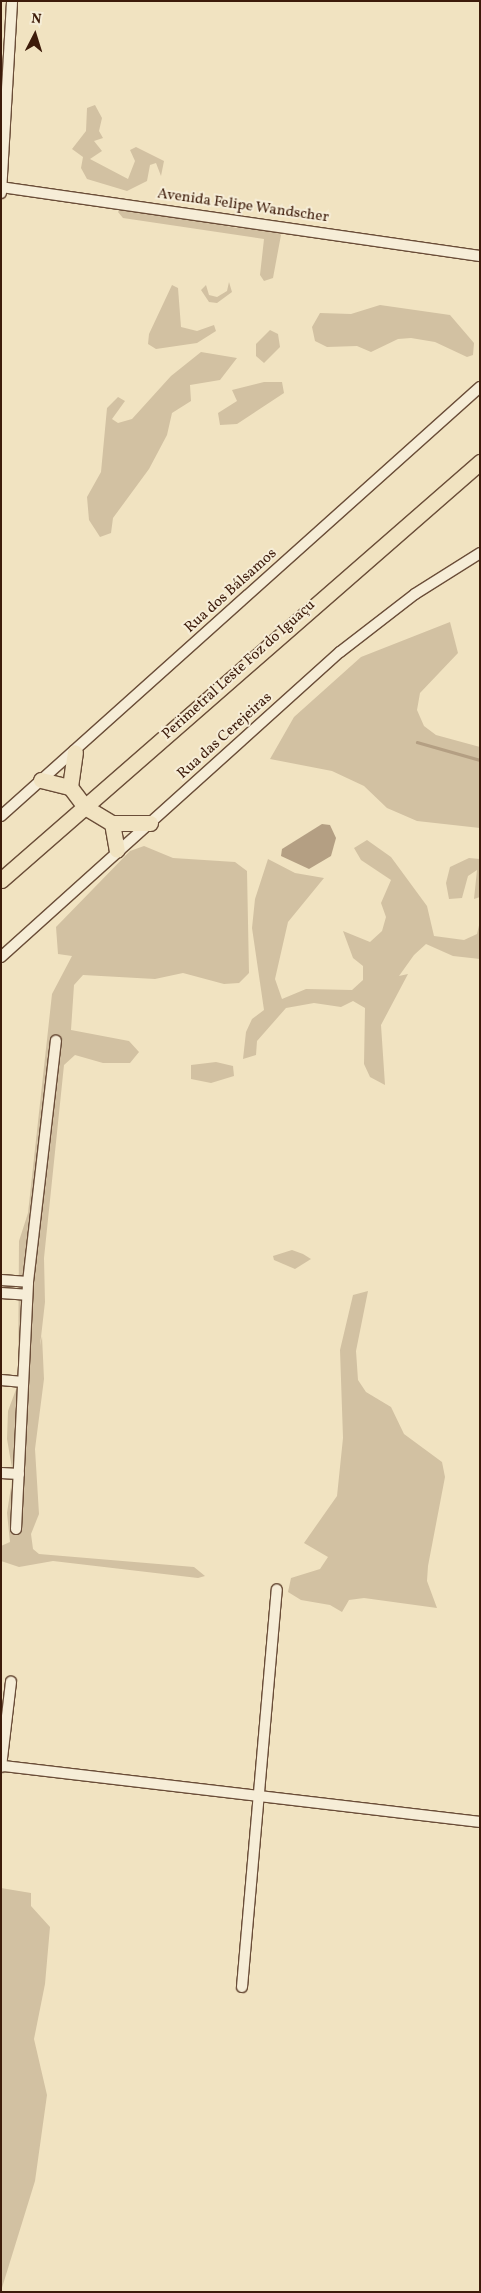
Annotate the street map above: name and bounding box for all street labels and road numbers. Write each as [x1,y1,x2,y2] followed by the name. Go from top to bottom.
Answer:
[156,185,330,227] street label: Avenida Felipe Wandscher
[181,545,281,637] street label: Rua dos Bálsamos
[159,596,319,744] street label: Perimetral Leste Foz do Iguaçu
[174,689,276,783] street label: Rua das Cerejeiras

